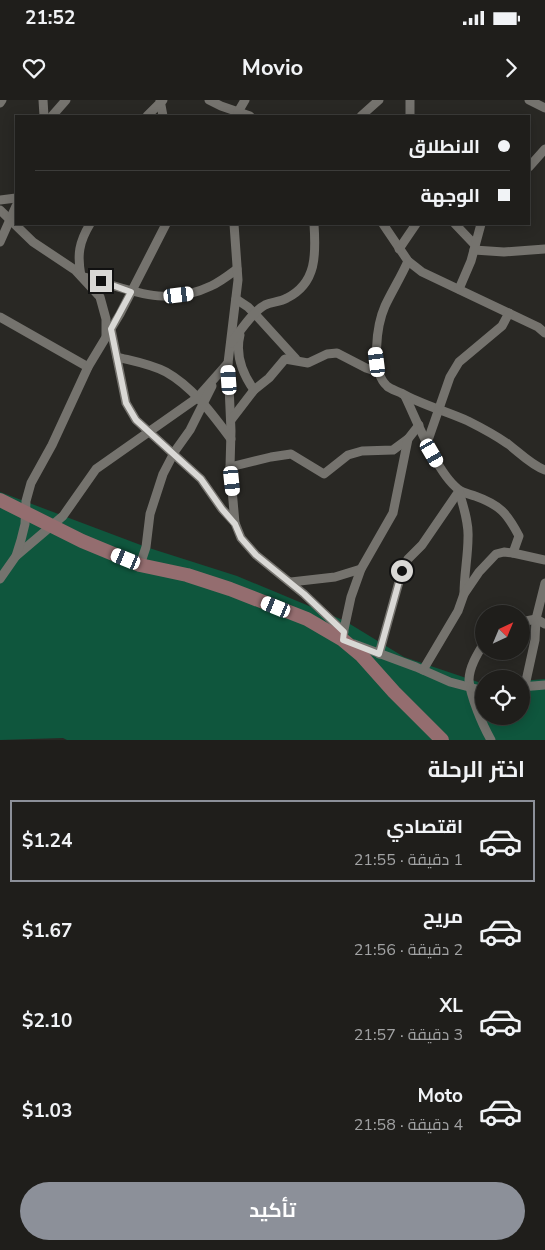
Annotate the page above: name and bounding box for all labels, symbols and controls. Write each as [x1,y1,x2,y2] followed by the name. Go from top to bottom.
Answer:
[25,5,75,31] text: 21:52
[242,53,303,83] text: Movio
[20,54,48,82] icon: heart
[497,54,525,82] icon: forward
[409,134,480,160] text: الانطلاق
[420,183,480,209] text: الوجهة
[90,270,112,292] route end
[163,286,194,304] car
[367,346,386,378] car
[220,365,237,395] car
[418,436,445,470] car
[222,465,241,497] car
[109,546,142,572] car
[391,560,413,582] route start
[259,594,292,620] car
[475,605,530,660] north arrow
[475,605,530,725] map controls
[475,670,530,725] button: locate
[428,755,525,785] text: اختر الرحلة
[387,814,463,840] text: اقتصادي
[478,819,523,864] icon: car
[22,828,72,854] text: $1.24
[354,849,463,871] text: 1 دقيقة · 21:55
[423,904,463,930] text: مريح
[478,909,523,954] icon: car
[22,918,72,944] text: $1.67
[354,939,463,961] text: 2 دقيقة · 21:56
[440,993,463,1019] text: XL
[478,999,523,1044] icon: car
[22,1008,72,1034] text: $2.10
[354,1024,463,1046] text: 3 دقيقة · 21:57
[418,1083,463,1109] text: Moto
[478,1089,523,1134] icon: car
[22,1098,72,1124] text: $1.03
[354,1114,463,1136] text: 4 دقيقة · 21:58
[20,1182,525,1240] button: تأكيد

